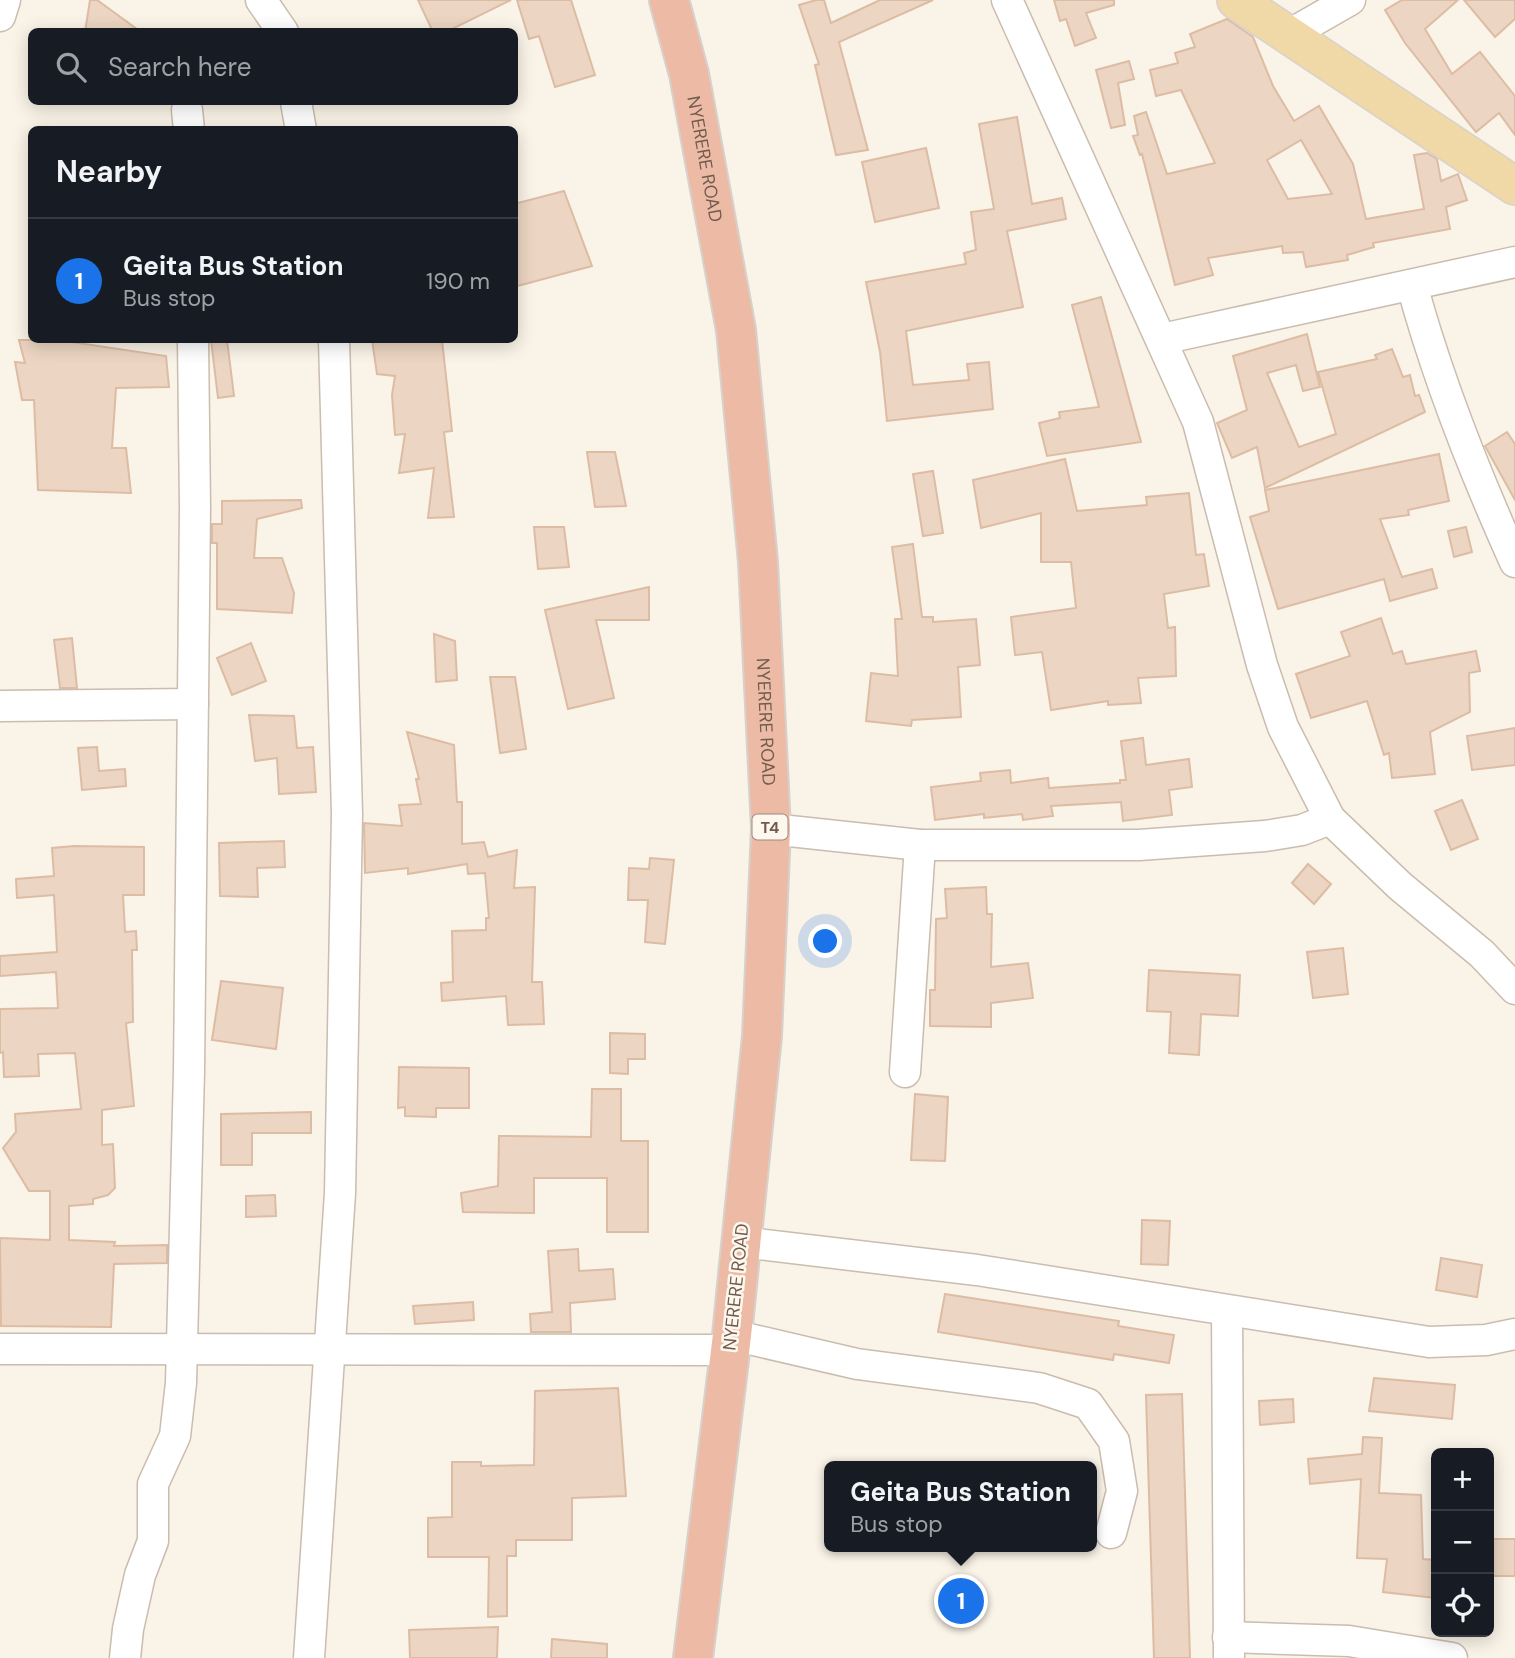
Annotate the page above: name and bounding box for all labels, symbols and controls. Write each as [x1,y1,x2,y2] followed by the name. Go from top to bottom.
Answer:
[28,28,518,105] search box
[52,48,90,86] icon: search
[108,50,251,84] text: Search here
[681,94,728,224] street label: NYERERE ROAD
[56,152,162,191] text: Nearby
[123,249,344,283] text: Geita Bus Station
[75,266,83,296] text: 1
[426,266,490,296] text: 190 m
[123,283,215,313] text: Bus stop
[751,657,781,786] street label: NYERERE ROAD
[752,814,788,840] road number: T4
[808,924,842,958] your location
[717,1222,755,1352] street label: NYERERE ROAD
[1431,1448,1494,1637] map controls
[1431,1448,1494,1511] button: +
[824,1461,1097,1552] popup
[850,1475,1071,1509] text: Geita Bus Station
[850,1509,943,1539] text: Bus stop
[1431,1511,1494,1574] button: −
[1431,1574,1494,1637] button: locate
[938,1575,984,1627] pin: 1

